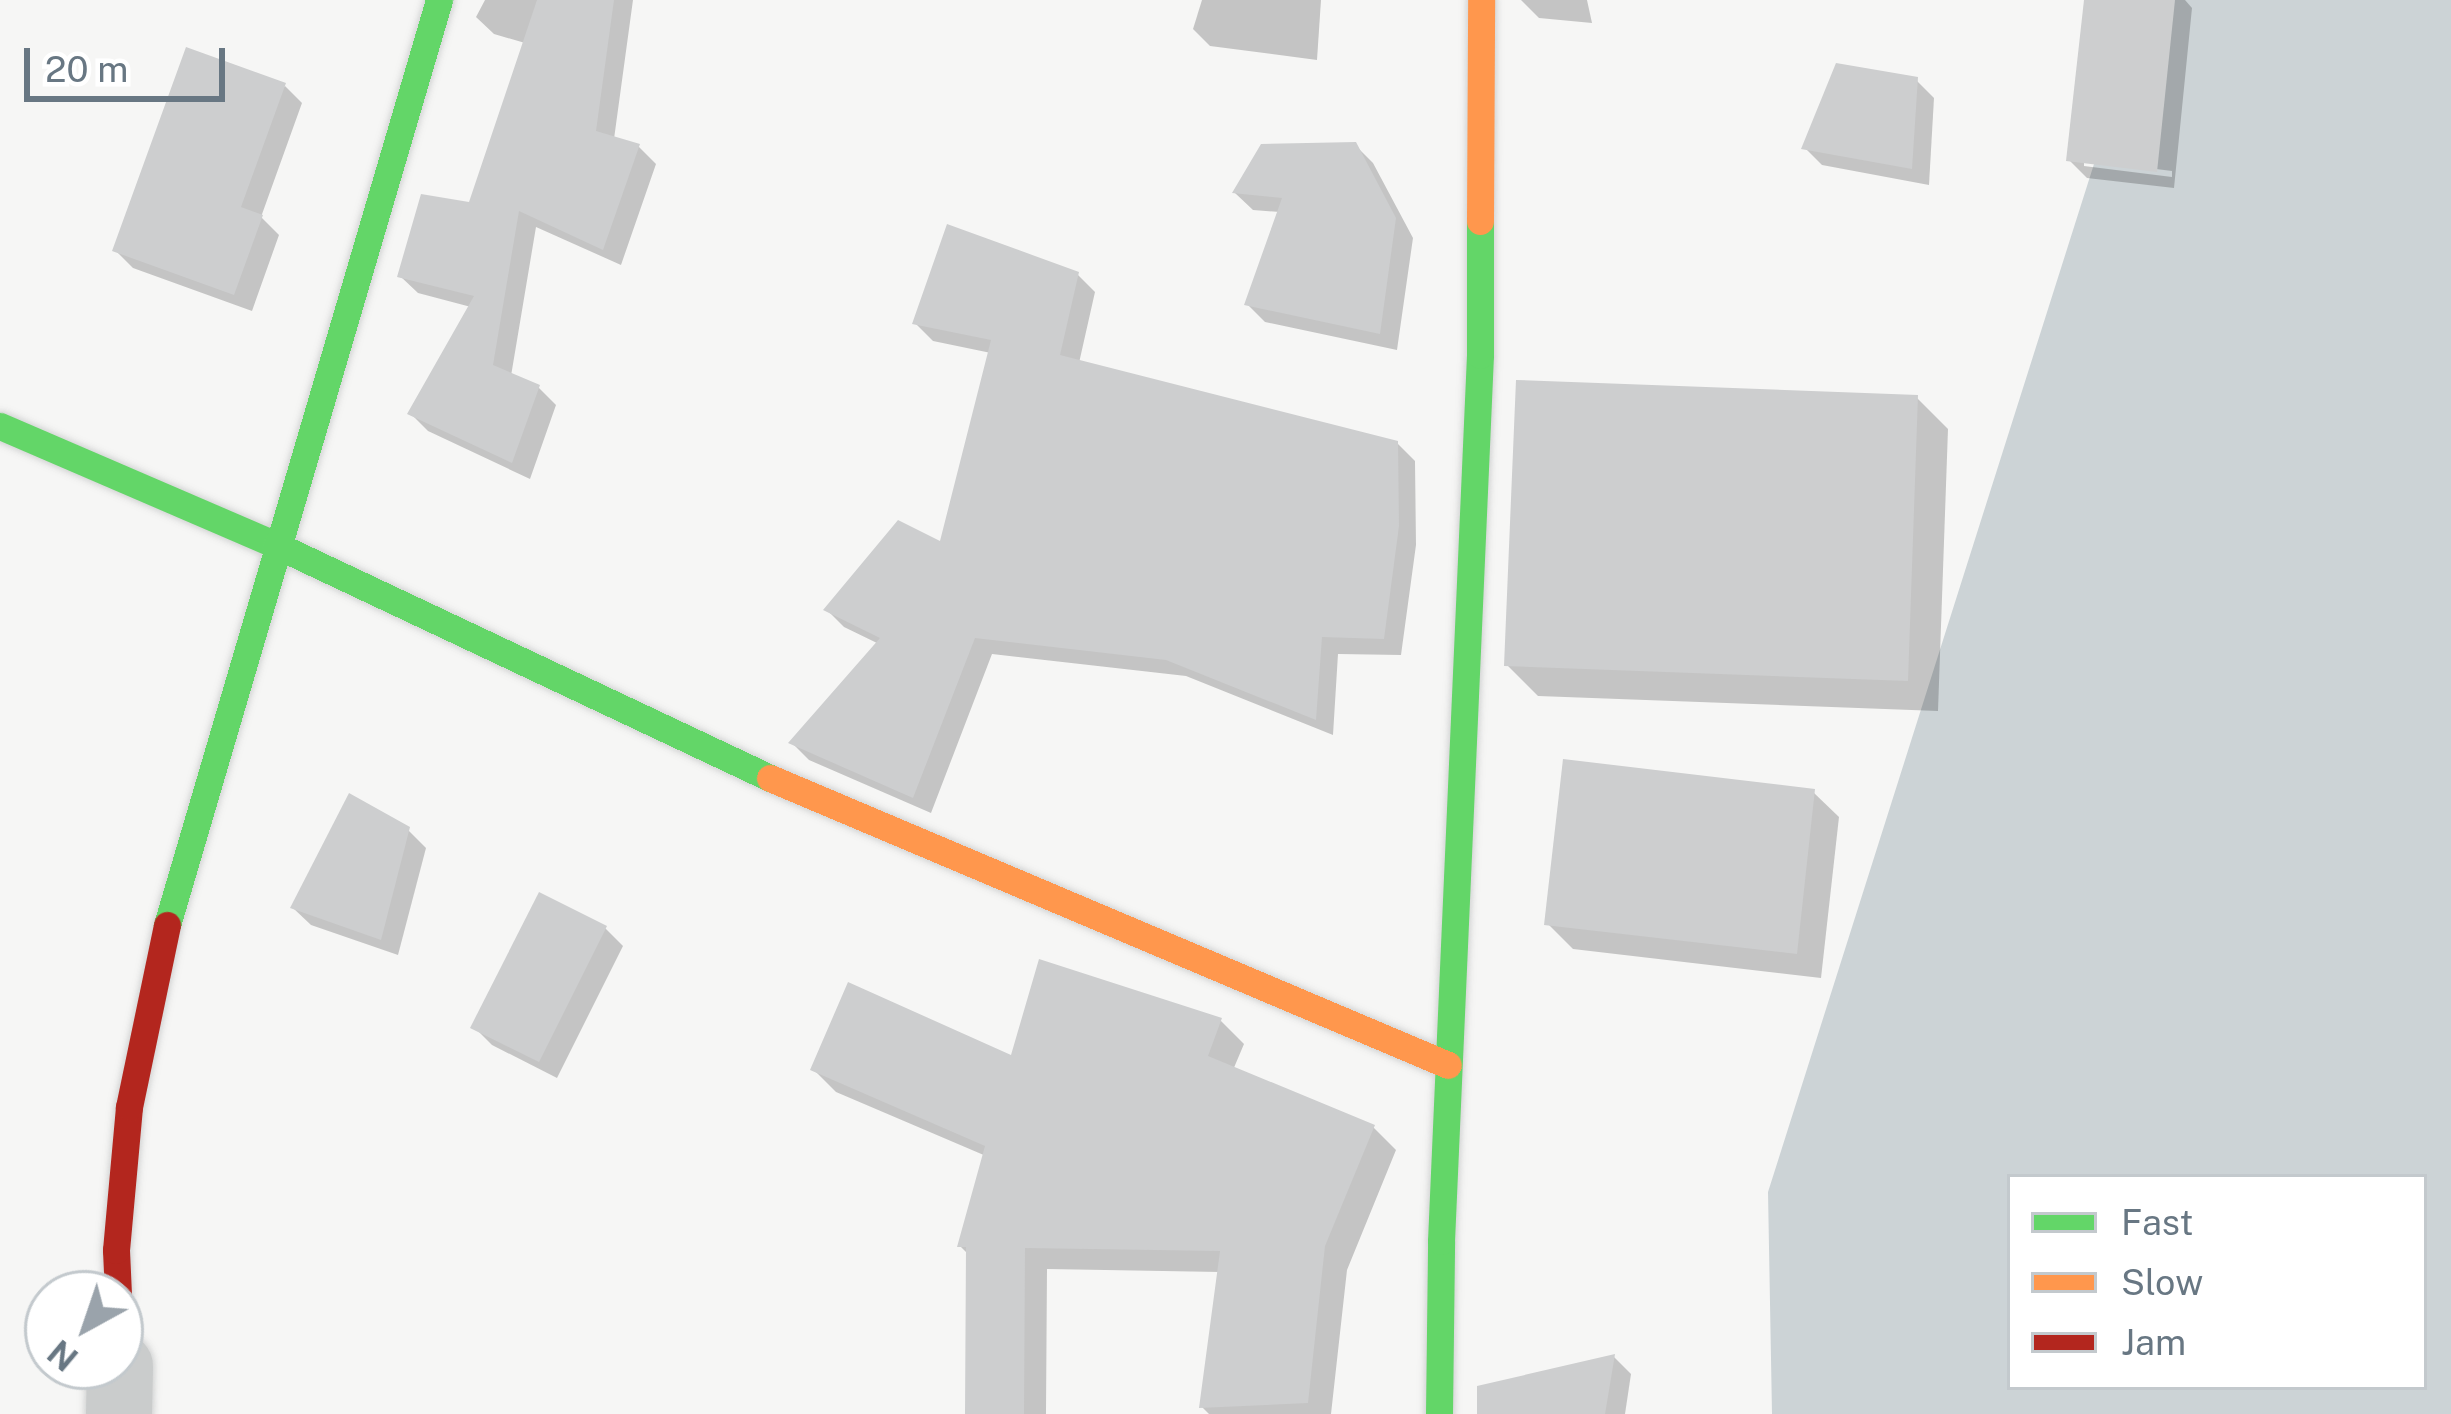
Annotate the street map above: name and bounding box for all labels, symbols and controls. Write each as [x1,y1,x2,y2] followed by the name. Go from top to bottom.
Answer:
[30,24,231,98] scale bar
[45,48,128,90] text: 20 m
[2007,1174,2427,1390] legend
[2121,1201,2194,1243] text: Fast
[2121,1261,2203,1303] text: Slow
[24,1270,144,1390] north arrow
[2121,1321,2186,1363] text: Jam
[41,1332,85,1378] text: N

